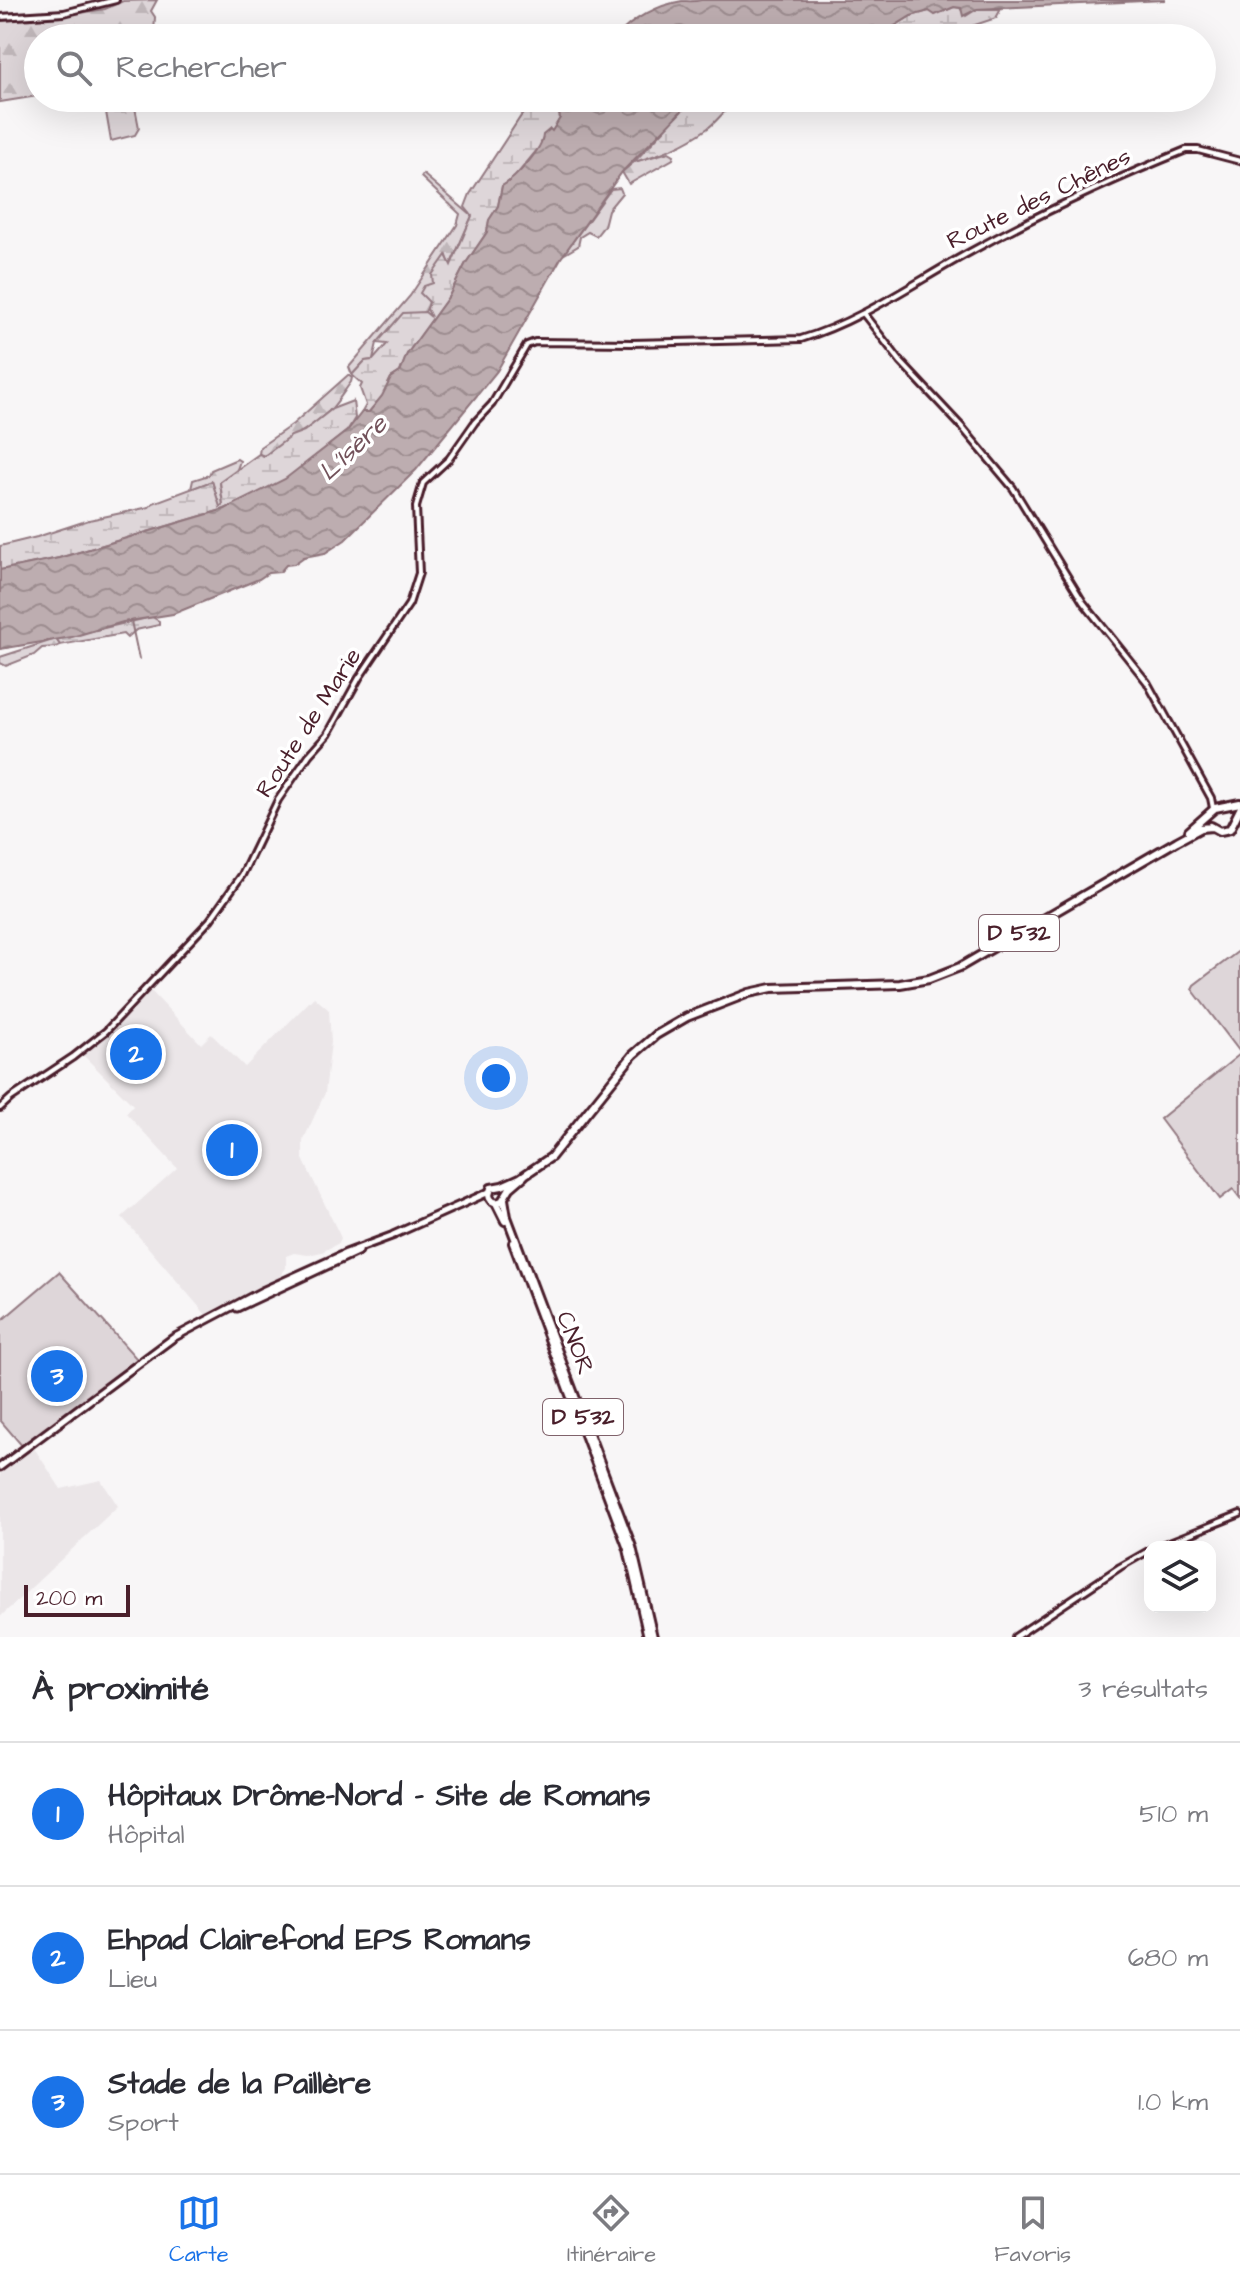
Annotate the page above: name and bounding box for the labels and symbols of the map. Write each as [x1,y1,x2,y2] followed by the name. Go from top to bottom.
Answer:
[941,140,1137,258] street label: Route des Chênes
[311,406,397,489] water label: L'Isère
[248,642,370,804] street label: Route de Marie
[979,915,1059,951] road number: D 532
[110,1024,162,1084] pin: 2
[476,1058,516,1098] your location
[206,1120,258,1180] pin: 1
[547,1306,603,1380] street label: CNOR
[31,1346,83,1406] pin: 3
[543,1399,623,1435] road number: D 532
[24,1581,130,1617] scale bar

